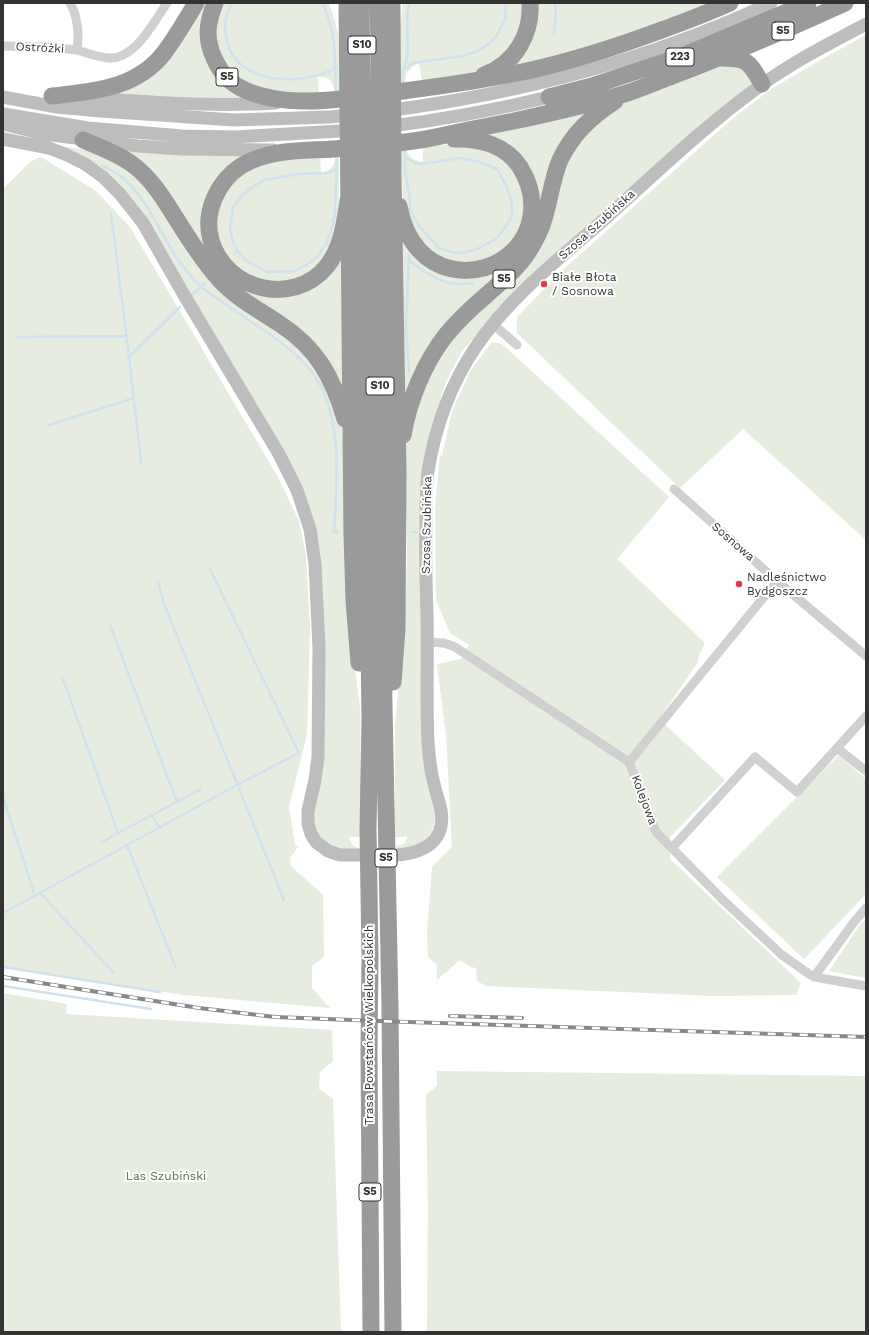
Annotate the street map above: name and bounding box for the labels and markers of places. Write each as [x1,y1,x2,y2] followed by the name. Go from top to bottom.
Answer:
[552,270,617,298] place label: Białe Błota / Sosnowa
[539,279,549,289] marker: Białe Błota / Sosnowa
[747,570,826,598] place label: Nadleśnictwo Bydgoszcz
[734,579,744,589] marker: Nadleśnictwo Bydgoszcz

